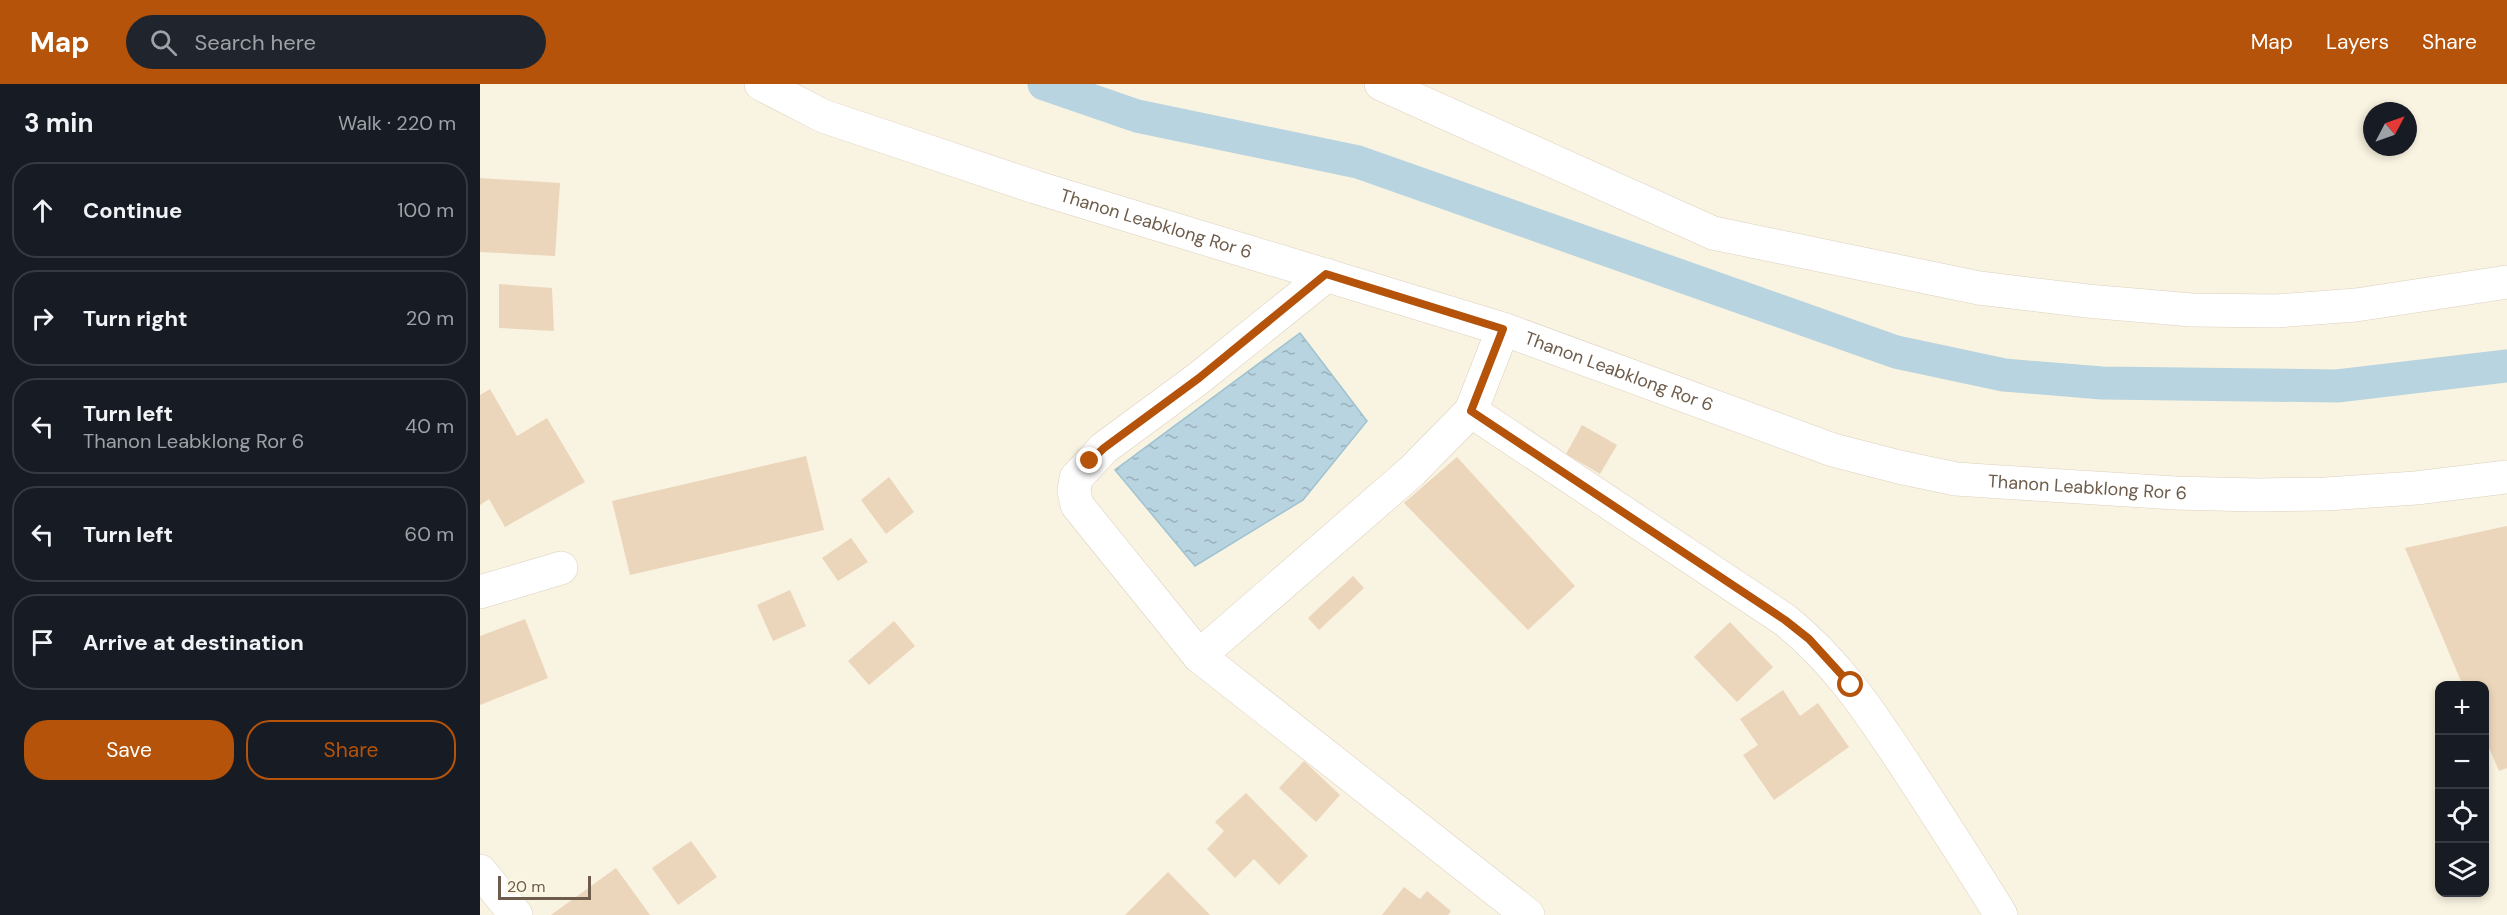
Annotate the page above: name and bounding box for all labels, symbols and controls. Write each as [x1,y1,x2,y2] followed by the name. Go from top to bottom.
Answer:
[126,15,546,69] search box
[30,24,90,61] text: Map
[147,26,180,59] icon: search
[195,28,316,57] text: Search here
[2251,28,2293,56] text: Map
[2326,28,2389,56] text: Layers
[2422,28,2477,56] text: Share
[2363,102,2417,156] north arrow
[24,106,93,140] text: 3 min
[338,110,456,136] text: Walk · 220 m
[1057,183,1255,264] street label: Thanon Leabklong Ror 6
[26,194,59,227] icon: ahead
[83,196,182,225] text: Continue
[397,197,454,223] text: 100 m
[26,302,59,335] icon: right
[83,304,188,333] text: Turn right
[406,305,454,331] text: 20 m
[1521,326,1717,417] street label: Thanon Leabklong Ror 6
[83,399,173,428] text: Turn left
[26,410,59,443] icon: left
[405,413,454,439] text: 40 m
[83,428,304,454] text: Thanon Leabklong Ror 6
[1076,447,1102,473] route end
[1987,469,2187,505] street label: Thanon Leabklong Ror 6
[26,518,59,551] icon: left
[83,520,173,549] text: Turn left
[405,521,454,547] text: 60 m
[26,626,59,659] icon: arrive
[83,628,304,657] text: Arrive at destination
[1837,671,1863,697] route start
[2435,681,2489,897] map controls
[2435,681,2489,735] button: +
[24,720,234,780] button: Save
[246,720,456,780] button: Share
[2435,735,2489,789] button: −
[2435,789,2489,843] button: locate
[2435,843,2489,897] button: layers
[498,873,591,900] scale bar
[507,876,546,897] text: 20 m

